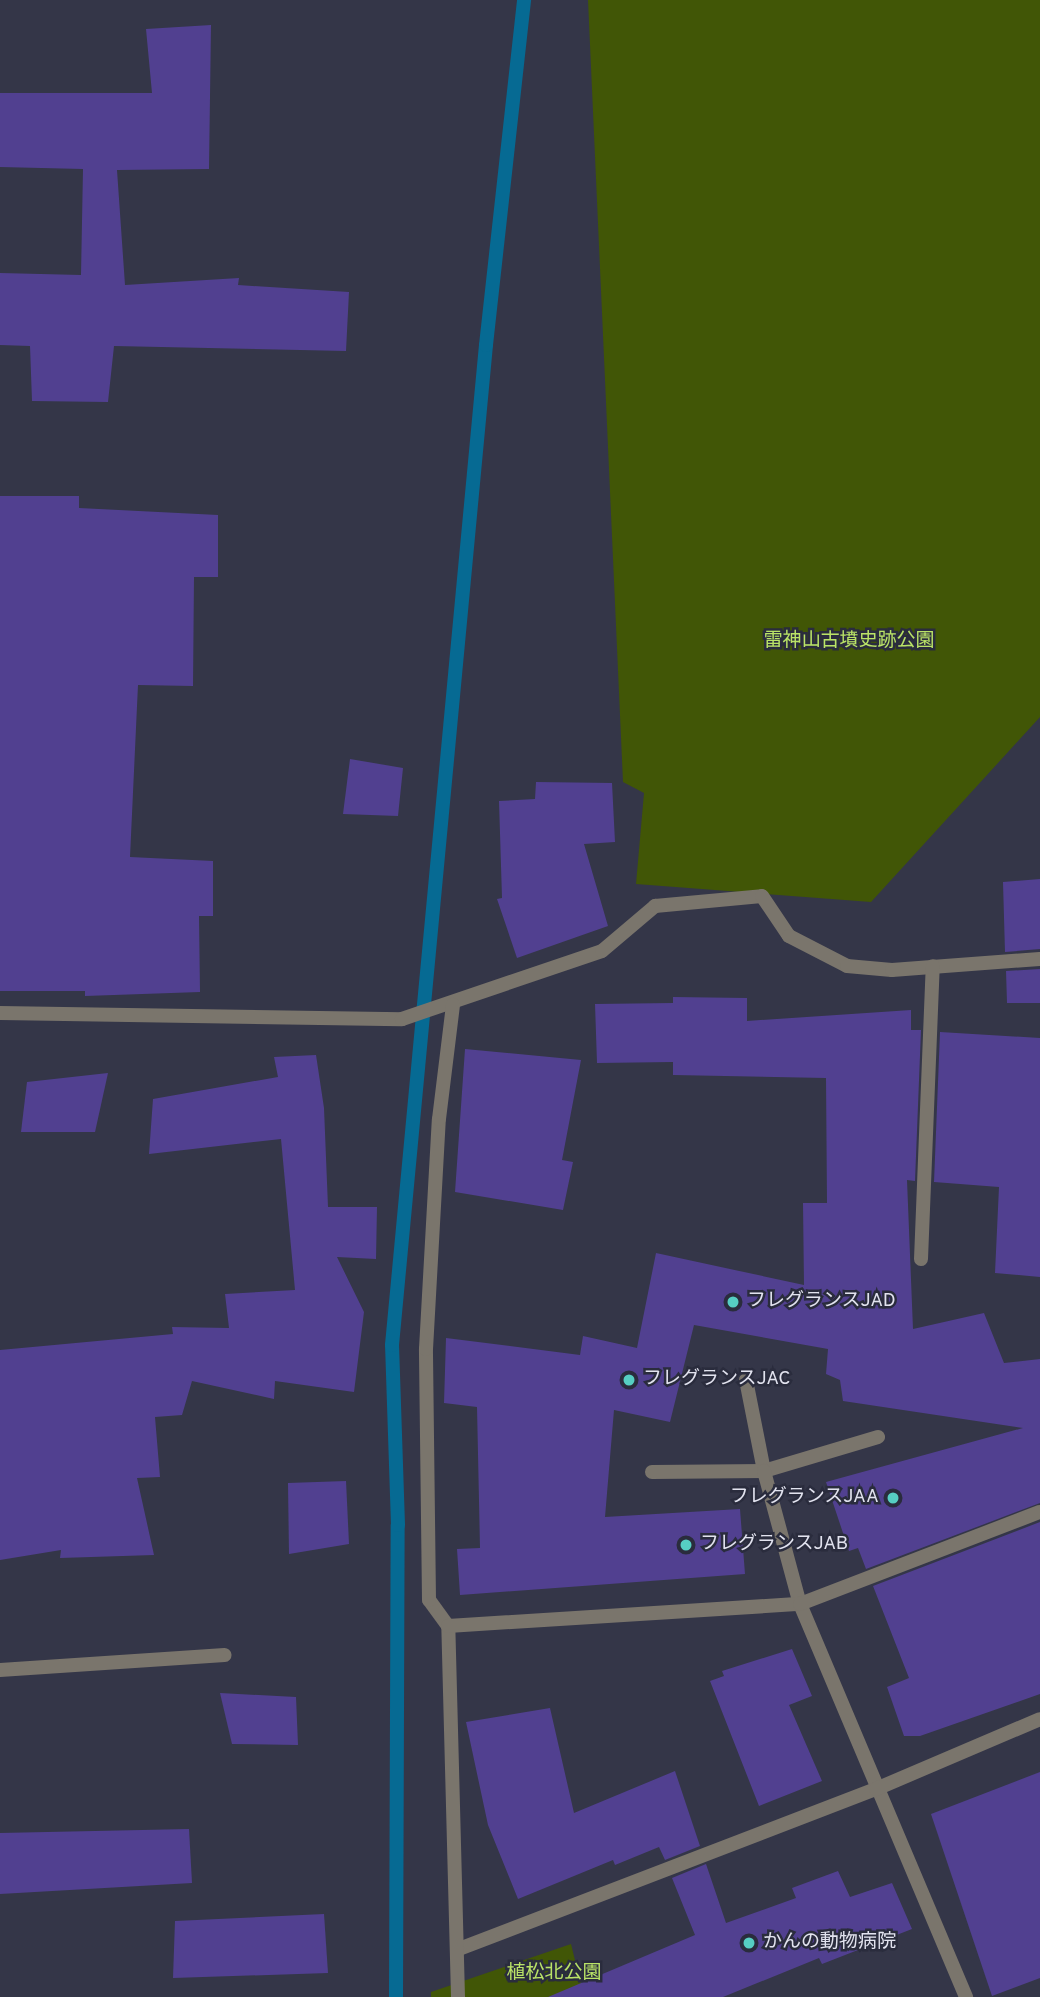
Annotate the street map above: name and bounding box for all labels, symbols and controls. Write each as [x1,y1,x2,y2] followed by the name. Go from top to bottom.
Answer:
[764,631,934,653] park label: 雷神山古墳史跡公園
[747,1291,896,1313] place label: フレグランスJAD
[725,1294,741,1310] marker: フレグランスJAD
[643,1369,791,1391] place label: フレグランスJAC
[621,1372,637,1388] marker: フレグランスJAC
[729,1487,879,1509] place label: フレグランスJAA
[885,1490,901,1506] marker: フレグランスJAA
[700,1534,849,1556] place label: フレグランスJAB
[678,1537,694,1553] marker: フレグランスJAB
[763,1932,896,1954] place label: かんの動物病院
[741,1935,757,1951] marker: かんの動物病院
[507,1963,601,1985] park label: 植松北公園

